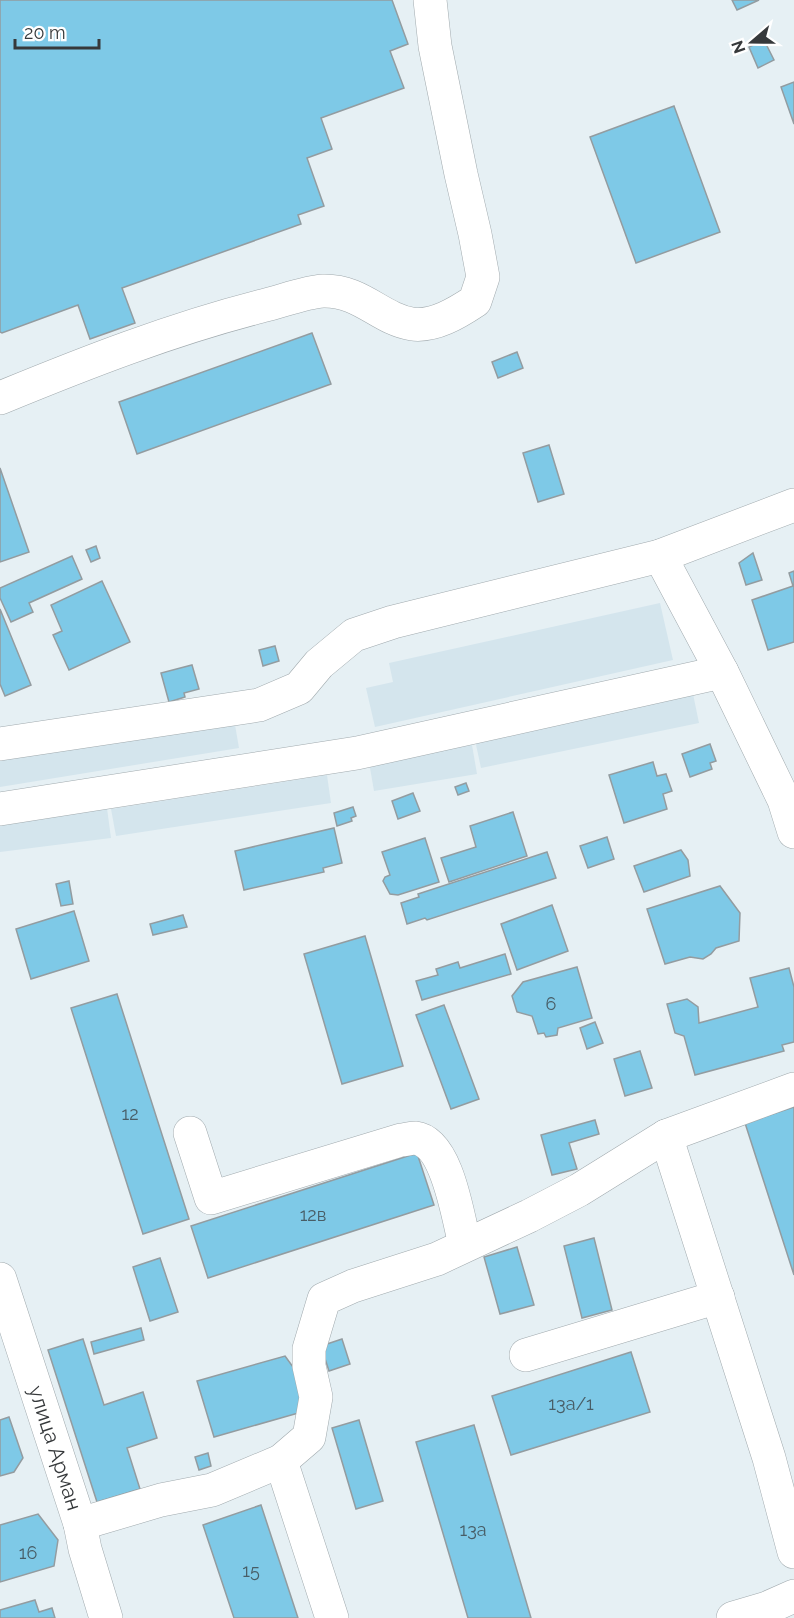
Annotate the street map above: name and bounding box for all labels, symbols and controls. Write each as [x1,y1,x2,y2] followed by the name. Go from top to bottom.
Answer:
[15,12,99,50] scale bar
[722,12,782,72] north arrow
[24,22,66,43] text: 20 m
[727,38,749,56] text: N
[546,993,557,1014] house number: 6
[121,1103,139,1124] house number: 12
[300,1204,326,1225] house number: 12в
[24,1382,87,1513] street label: улица Арман
[548,1393,594,1414] house number: 13а/1
[459,1519,487,1540] house number: 13а
[19,1542,37,1563] house number: 16
[242,1560,260,1581] house number: 15

